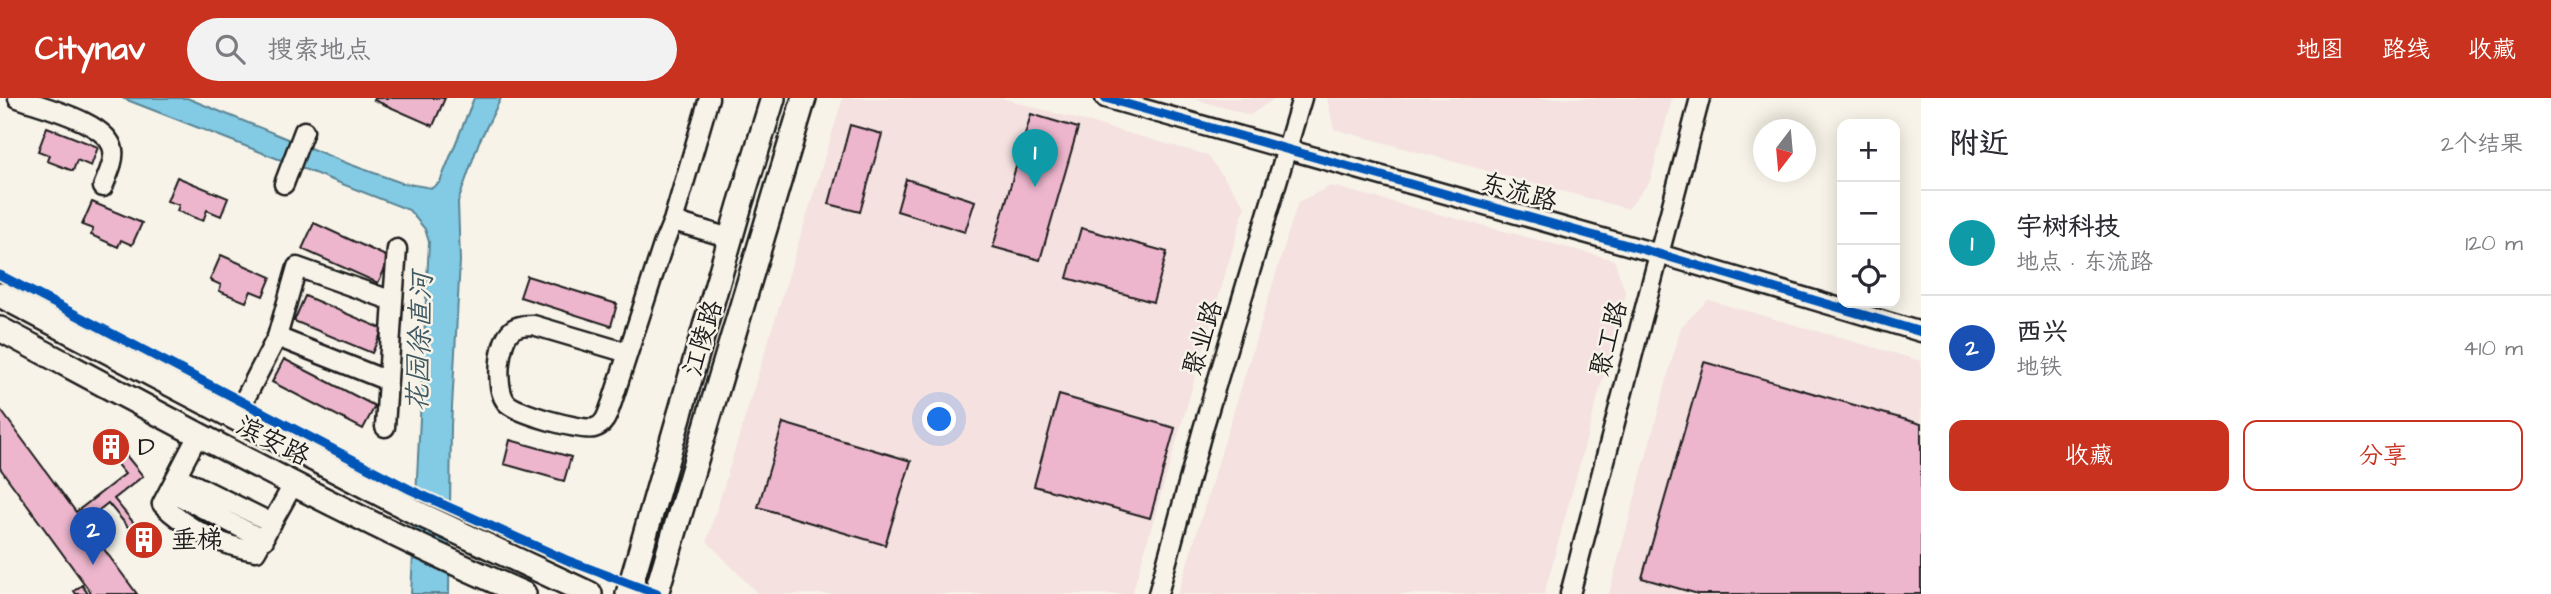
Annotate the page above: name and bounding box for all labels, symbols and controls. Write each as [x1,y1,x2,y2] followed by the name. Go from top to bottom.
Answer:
[187,18,677,81] search box
[35,26,145,72] text: Citynav
[211,30,249,68] icon: search
[267,32,371,68] text: 搜索地点
[2296,33,2344,67] text: 地图
[2382,33,2430,67] text: 路线
[2468,33,2516,67] text: 收藏
[1753,119,1816,182] north arrow
[1837,119,1900,308] map controls
[1837,119,1900,182] button: +
[1949,123,2009,165] text: 附近
[2441,128,2523,160] text: 2个结果
[1012,129,1058,187] pin: 1
[1477,164,1561,220] street label: 东流路
[1837,182,1900,245] button: −
[2016,209,2120,245] text: 宇树科技
[1971,227,1973,259] text: 1
[2465,227,2523,259] text: 120 m
[1837,245,1900,308] button: locate
[2016,246,2153,278] text: 地点 · 东流路
[398,267,442,413] water label: 花园徐直河
[674,295,732,381] street label: 江陵路
[1174,295,1232,381] street label: 聚业路
[1582,297,1636,381] street label: 聚工路
[2016,314,2068,350] text: 西兴
[1965,332,1979,364] text: 2
[2463,332,2523,364] text: 410 m
[2016,351,2062,383] text: 地铁
[922,402,956,436] your location
[230,407,316,475] street label: 滨安路
[1949,420,2229,491] button: 收藏
[2243,420,2523,491] button: 分享
[90,426,132,468] building icon: D
[138,429,155,465] place label: D
[70,507,116,565] pin: 2
[123,519,165,561] building icon: 垂梯
[171,522,223,558] place label: 垂梯

